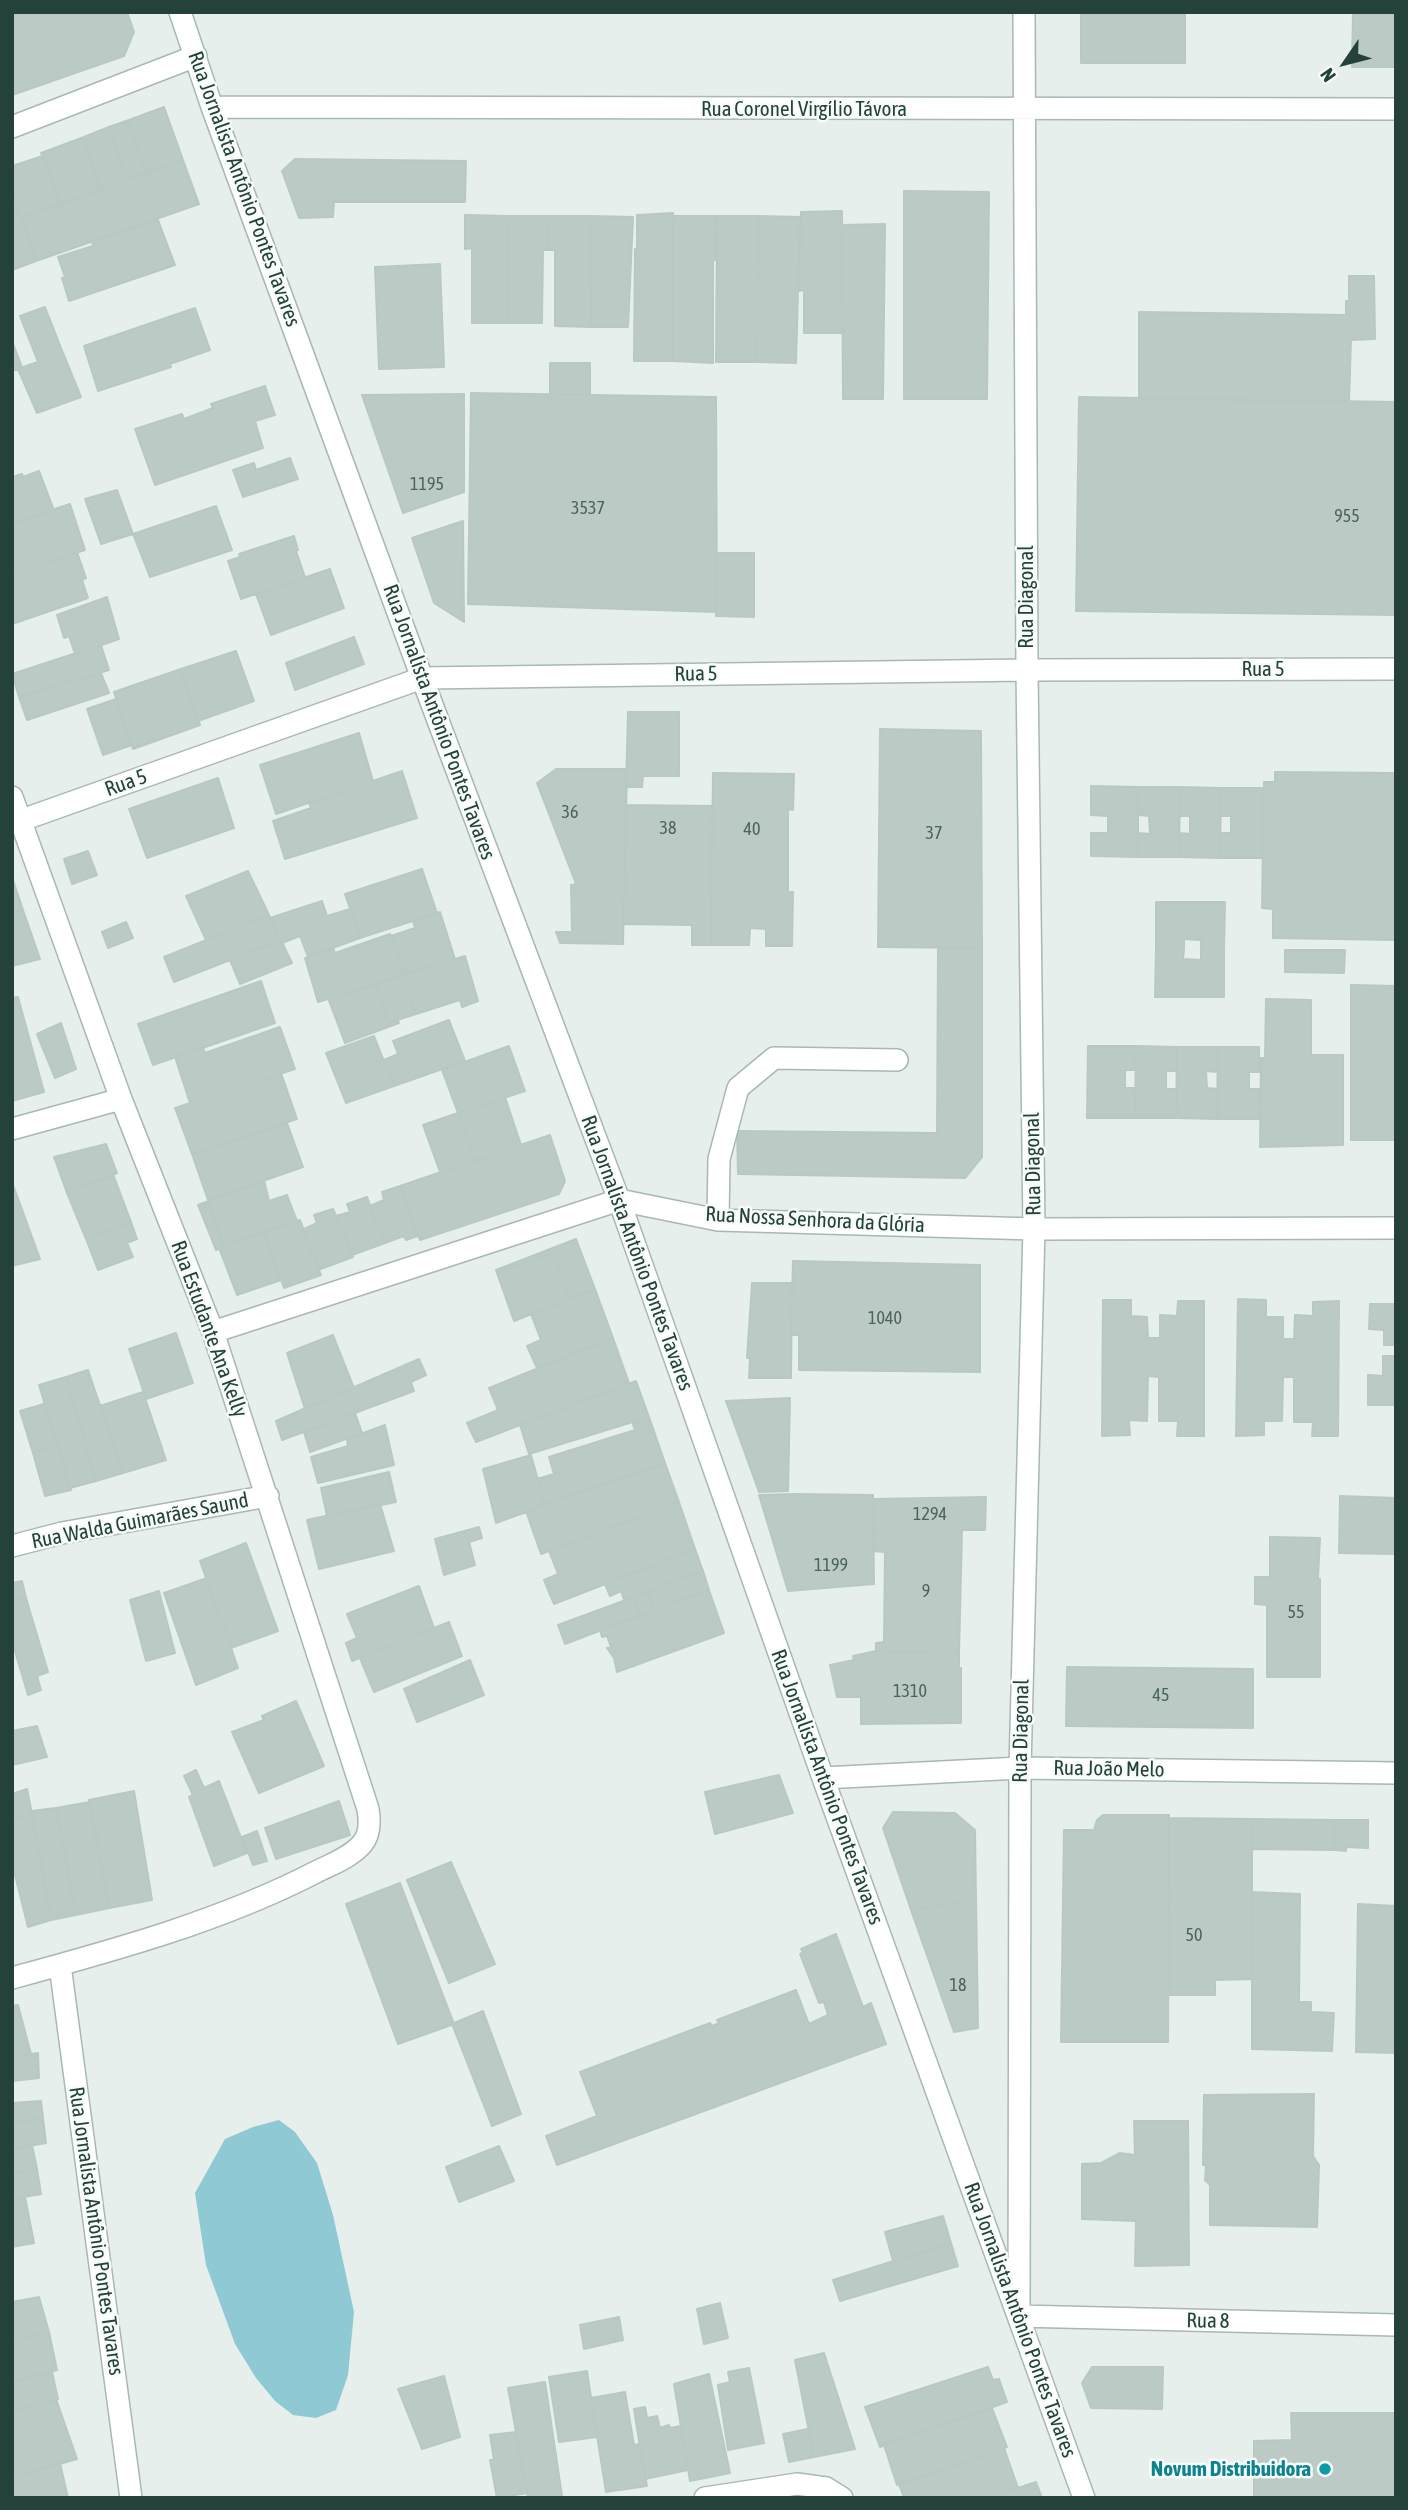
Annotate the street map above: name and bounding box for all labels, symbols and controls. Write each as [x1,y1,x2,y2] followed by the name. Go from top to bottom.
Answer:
[1310,28,1380,98] north arrow
[182,48,306,330] street label: Rua Jornalista Antônio Pontes Tavares
[1316,64,1340,86] text: N
[701,96,907,122] street label: Rua Coronel Virgílio Távora
[410,473,444,495] house number: 1195
[571,497,605,519] house number: 3537
[1334,505,1360,527] house number: 955
[1013,545,1039,649] street label: Rua Diagonal
[377,581,501,863] street label: Rua Jornalista Antônio Pontes Tavares
[1241,656,1285,682] street label: Rua 5
[674,661,718,687] street label: Rua 5
[101,764,151,802] street label: Rua 5
[562,801,578,823] house number: 36
[660,817,676,839] house number: 38
[744,818,760,840] house number: 40
[926,822,942,844] house number: 37
[575,1112,699,1394] street label: Rua Jornalista Antônio Pontes Tavares
[1019,1112,1047,1216] street label: Rua Diagonal
[705,1202,925,1238] street label: Rua Nossa Senhora da Glória
[165,1237,253,1421] street label: Rua Estudante Ana Kelly
[868,1307,902,1329] house number: 1040
[29,1488,251,1554] street label: Rua Walda Guimarães Saund
[913,1503,947,1525] house number: 1294
[814,1554,848,1576] house number: 1199
[922,1580,930,1602] house number: 9
[1288,1601,1304,1623] house number: 55
[765,1646,889,1928] street label: Rua Jornalista Antônio Pontes Tavares
[1007,1679,1035,1783] street label: Rua Diagonal
[893,1680,927,1702] house number: 1310
[1153,1684,1169,1706] house number: 45
[1053,1755,1165,1783] street label: Rua João Melo
[1186,1924,1202,1946] house number: 50
[950,1974,966,1996] house number: 18
[63,2085,129,2377] street label: Rua Jornalista Antônio Pontes Tavares
[958,2179,1082,2461] street label: Rua Jornalista Antônio Pontes Tavares
[1186,2308,1230,2334] street label: Rua 8
[1151,2456,1311,2482] place label: Novum Distribuidora
[1317,2461,1333,2477] marker: Novum Distribuidora

